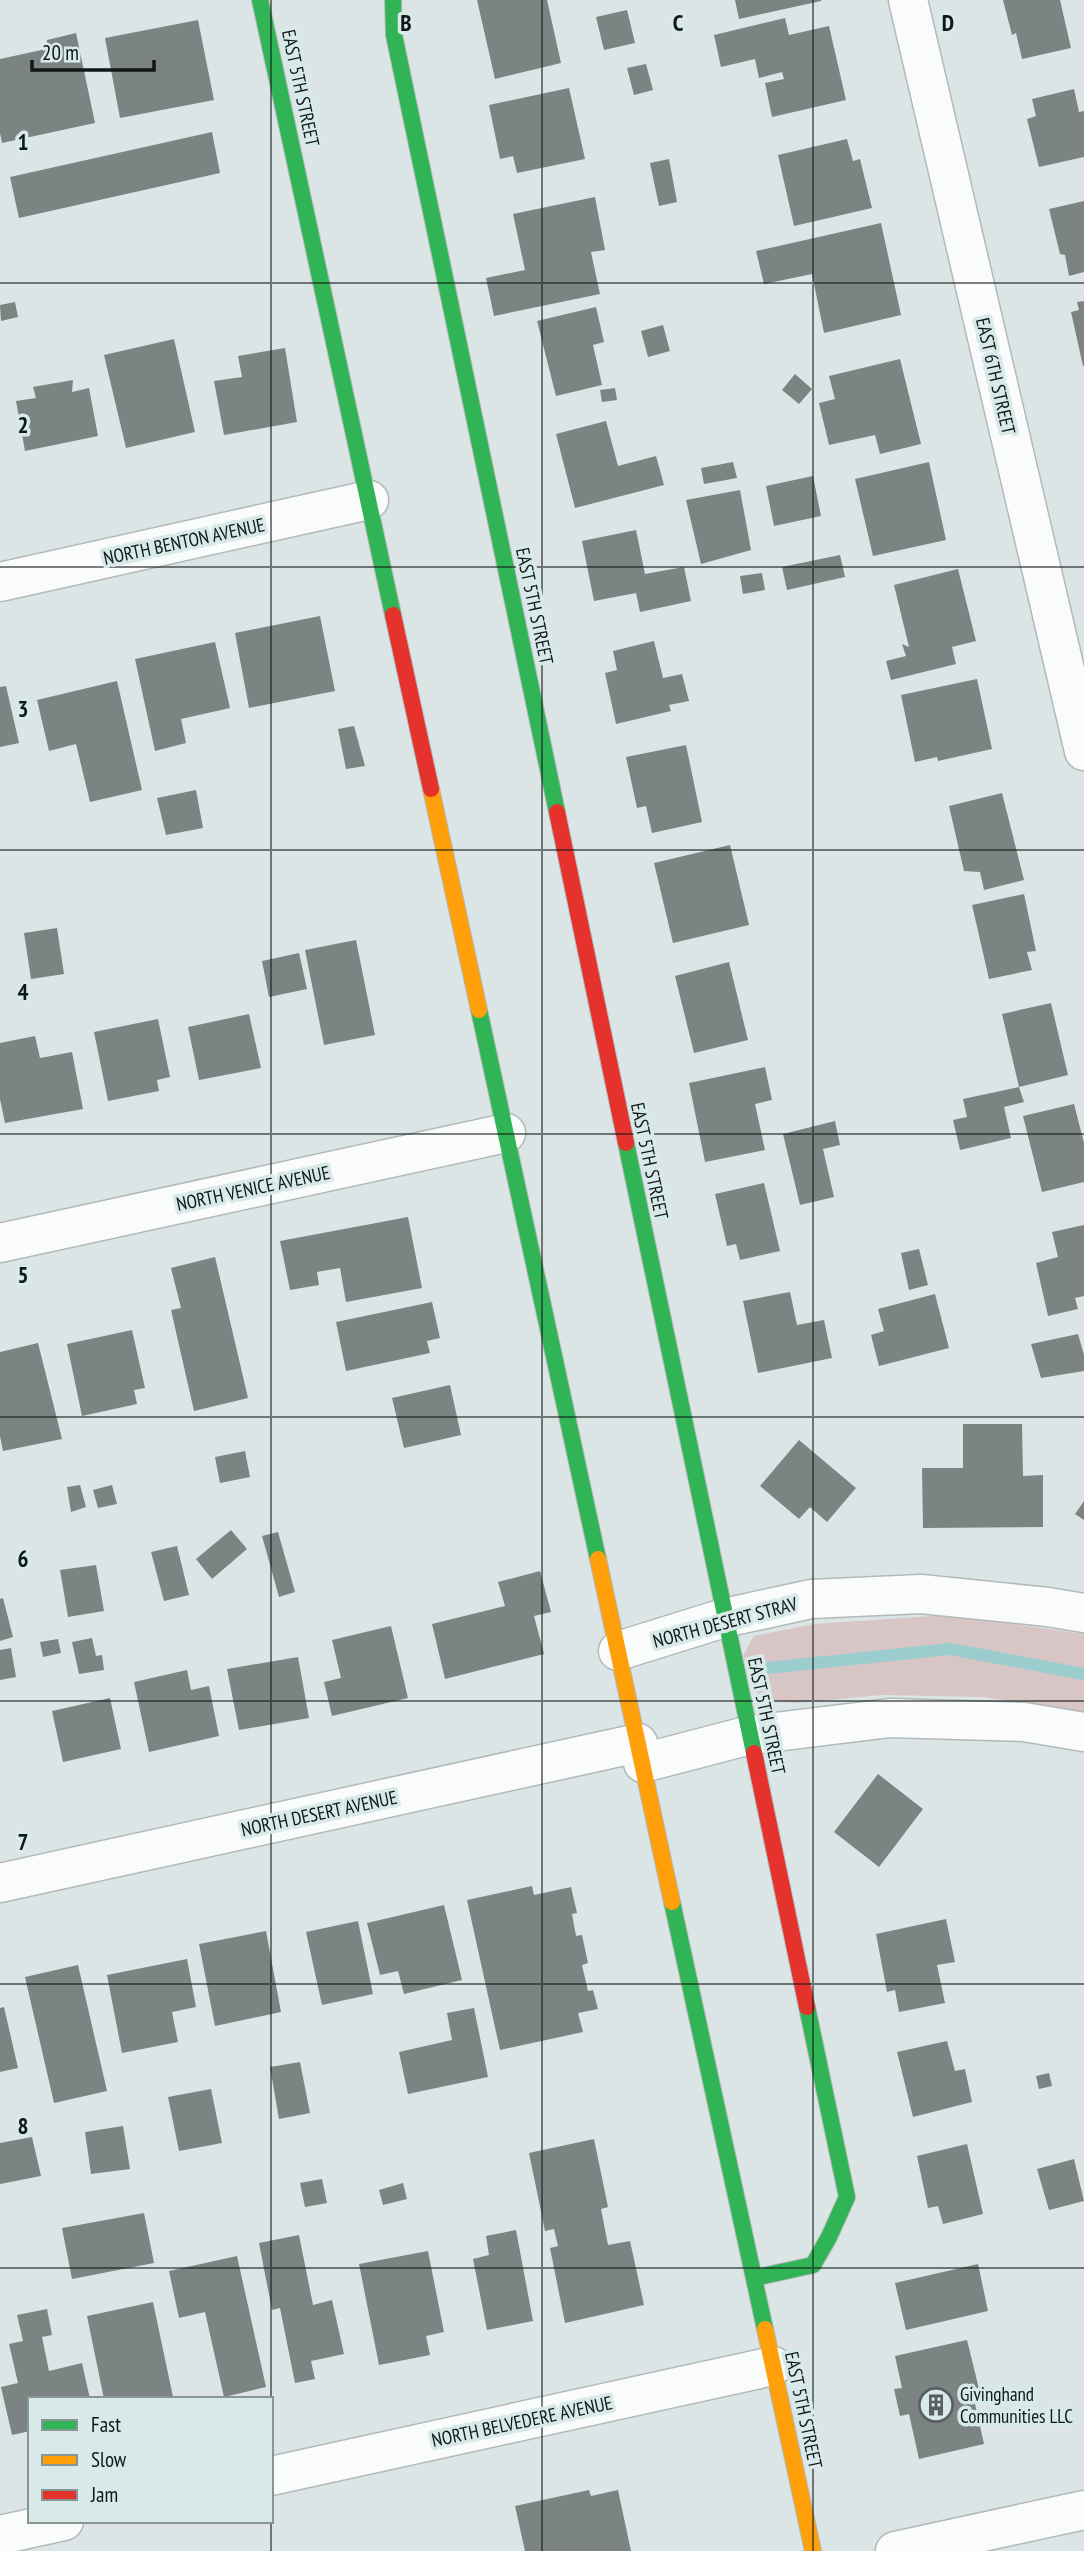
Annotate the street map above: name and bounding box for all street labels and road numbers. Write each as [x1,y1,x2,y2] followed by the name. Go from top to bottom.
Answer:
[277,27,325,149] street label: EAST 5TH STREET
[971,315,1021,437] street label: EAST 6TH STREET
[101,512,267,570] street label: NORTH BENTON AVENUE
[511,545,559,667] street label: EAST 5TH STREET
[626,1100,674,1222] street label: EAST 5TH STREET
[174,1160,332,1216] street label: NORTH VENICE AVENUE
[650,1591,800,1653] street label: NORTH DESERT STRAV
[743,1655,791,1777] street label: EAST 5TH STREET
[239,1785,399,1841] street label: NORTH DESERT AVENUE
[780,2349,828,2471] street label: EAST 5TH STREET
[429,2390,615,2452] street label: NORTH BELVEDERE AVENUE

